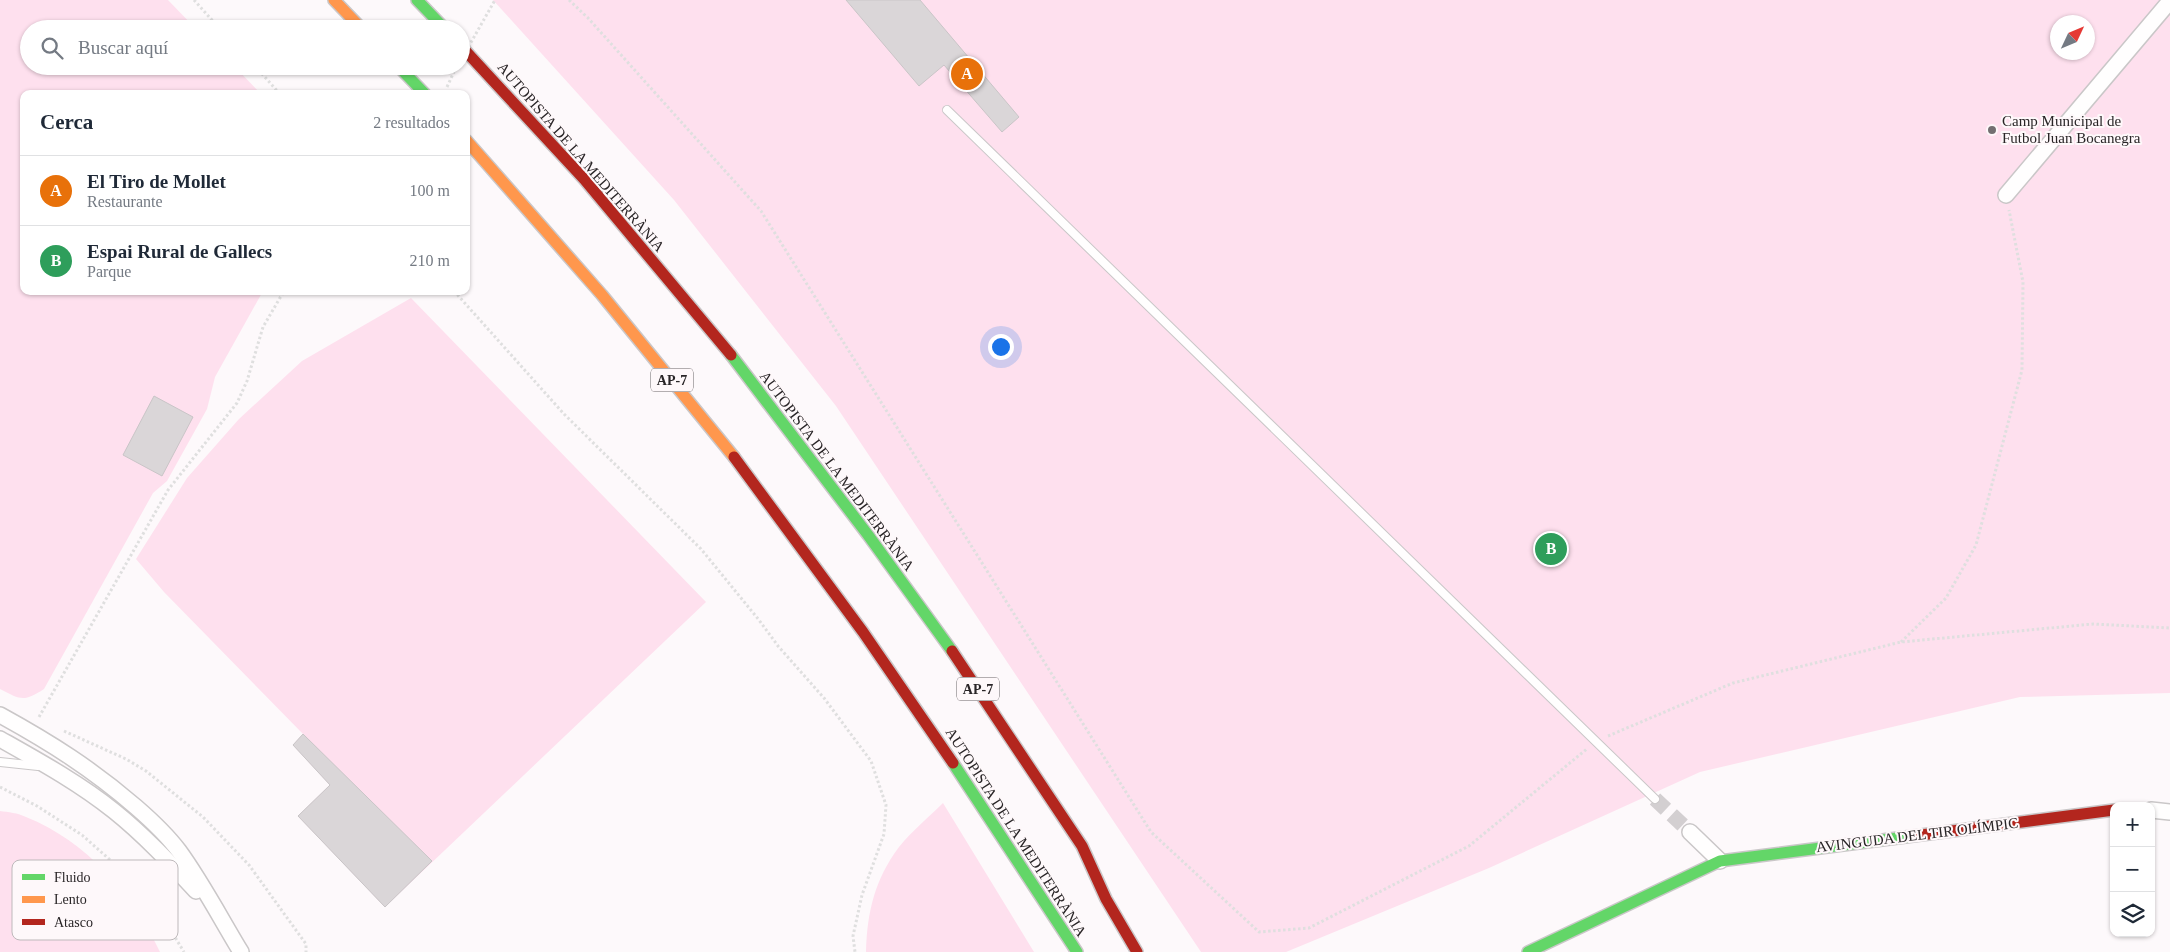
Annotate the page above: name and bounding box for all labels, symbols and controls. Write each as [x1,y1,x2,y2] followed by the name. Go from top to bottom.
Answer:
[2050,15,2095,60] north arrow
[20,20,470,75] search box
[38,34,66,62] icon: search
[78,37,168,58] text: Buscar aquí
[951,55,983,93] pin: A
[494,59,668,255] street label: AUTOPISTA DE LA MEDITERRÀNIA
[40,110,93,134] text: Cerca
[2002,113,2141,146] place label: Camp Municipal de Futbol Juan Bocanegra
[373,114,450,131] text: 2 resultados
[1986,124,1998,136] marker: Camp Municipal de Futbol Juan Bocanegra
[87,171,226,192] text: El Tiro de Mollet
[50,182,62,199] text: A
[410,182,450,199] text: 100 m
[87,193,163,210] text: Restaurante
[87,241,272,262] text: Espai Rural de Gallecs
[51,252,61,269] text: B
[410,252,450,269] text: 210 m
[87,263,131,280] text: Parque
[988,334,1014,360] your location
[651,368,693,392] road number: AP-7
[757,368,917,574] street label: AUTOPISTA DE LA MEDITERRÀNIA
[1535,530,1567,568] pin: B
[957,678,999,701] road number: AP-7
[942,725,1090,939] street label: AUTOPISTA DE LA MEDITERRÀNIA
[2110,802,2155,937] map controls
[2110,802,2155,847] button: +
[1815,815,2019,855] street label: AVINGUDA DEL TIR OLÍMPIC
[2110,847,2155,892] button: −
[12,860,178,940] legend
[54,870,91,885] text: Fluido
[54,892,87,907] text: Lento
[2110,892,2155,937] button: layers
[54,915,93,930] text: Atasco

